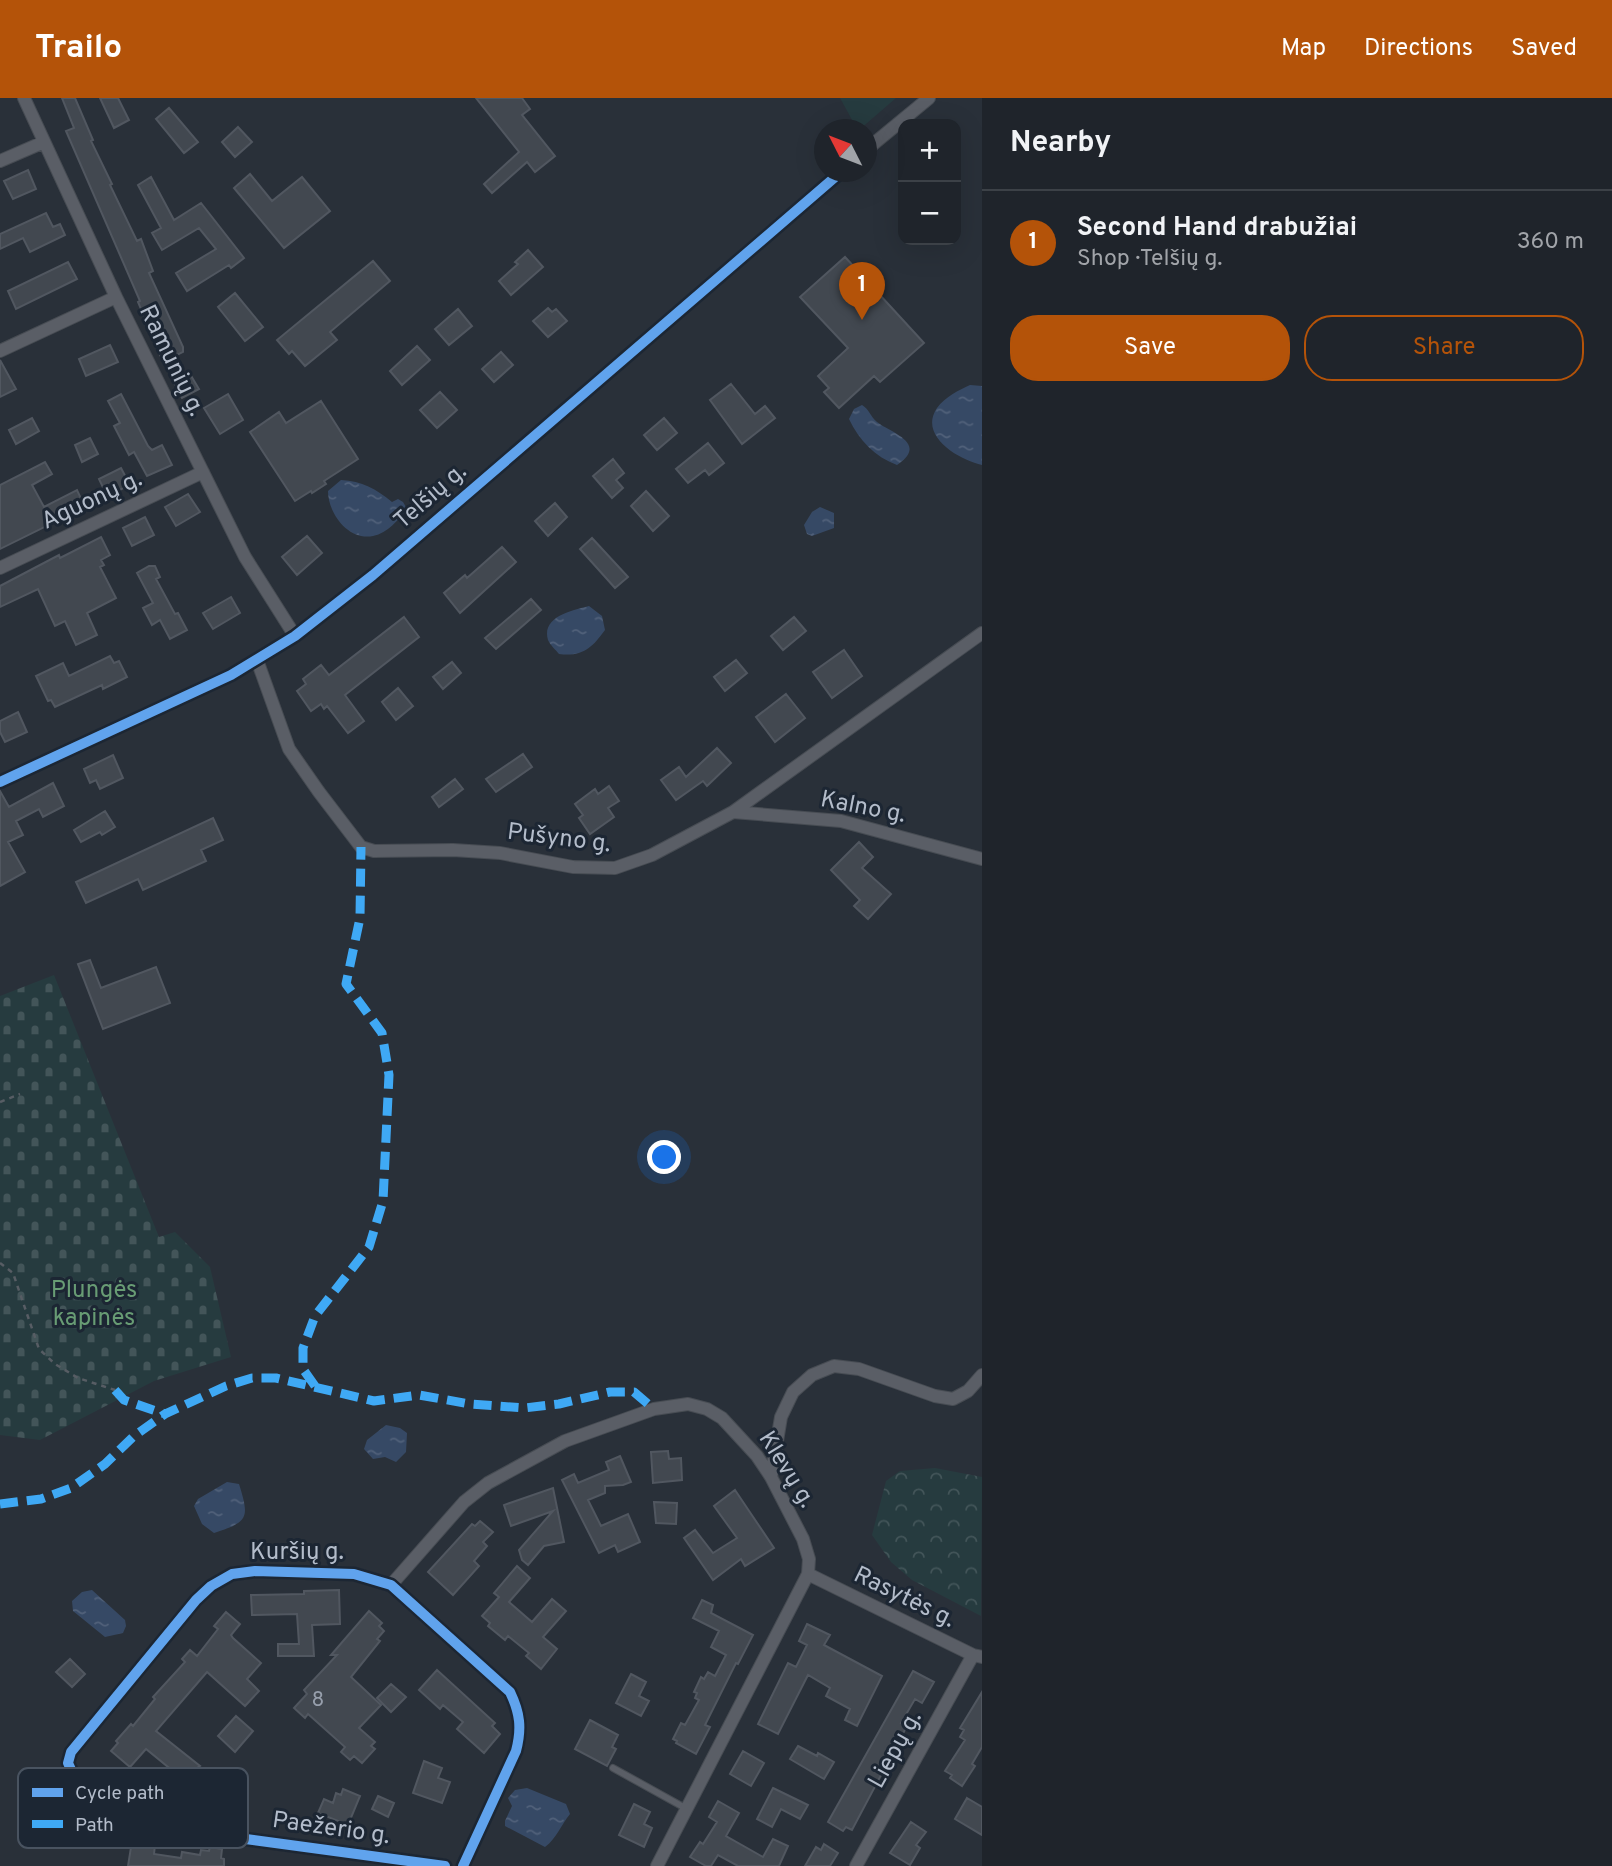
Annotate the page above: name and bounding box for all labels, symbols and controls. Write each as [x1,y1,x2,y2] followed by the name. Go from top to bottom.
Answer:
[35,28,122,70] text: Trailo
[1281,34,1326,64] text: Map
[1364,34,1473,64] text: Directions
[1511,34,1577,64] text: Saved
[814,119,877,182] north arrow
[898,119,961,245] map controls
[898,119,961,182] button: +
[1010,125,1111,162] text: Nearby
[898,182,961,245] button: −
[1077,212,1357,245] text: Second Hand drabužiai
[1028,228,1038,257] text: 1
[1517,228,1584,257] text: 360 m
[1077,245,1222,274] text: Shop · Telšių g.
[839,262,885,320] pin: 1
[131,300,211,422] street label: Ramunių g.
[1010,315,1290,381] button: Save
[1304,315,1584,381] button: Share
[389,457,473,537] street label: Telšių g.
[37,465,147,537] street label: Aguonų g.
[818,785,908,831] street label: Kalno g.
[505,818,613,860] street label: Pušyno g.
[647,1140,681,1174] your location
[51,1276,137,1334] park label: Plungės kapinės
[751,1426,821,1514] street label: Klevų g.
[250,1538,344,1568] street label: Kuršių g.
[848,1561,960,1635] street label: Rasytės g.
[312,1687,324,1714] house number: 8
[862,1706,930,1794] street label: Liepų g.
[18,1768,248,1848] legend
[75,1782,164,1806] text: Cycle path
[270,1806,392,1852] street label: Paežerio g.
[75,1814,114,1838] text: Path

